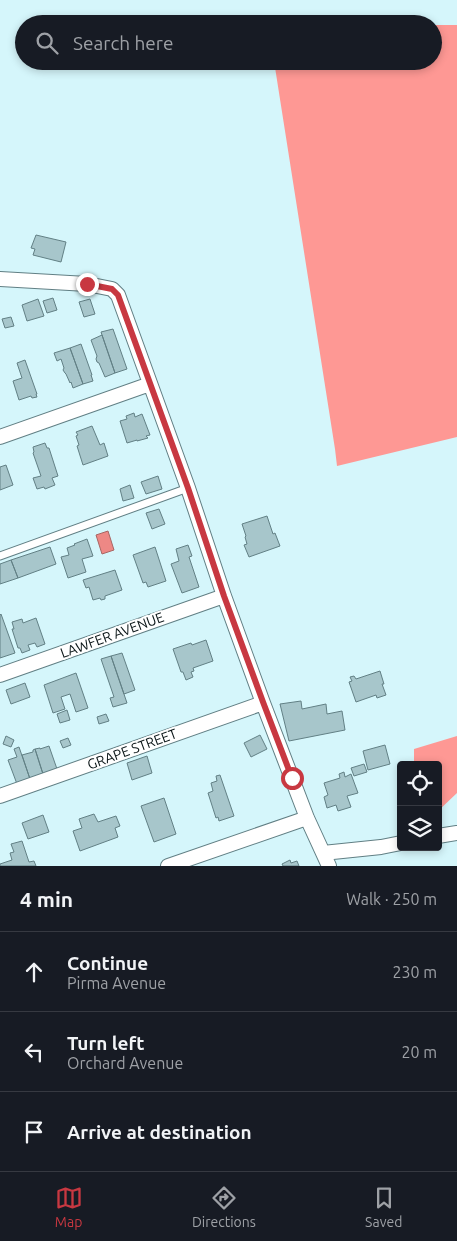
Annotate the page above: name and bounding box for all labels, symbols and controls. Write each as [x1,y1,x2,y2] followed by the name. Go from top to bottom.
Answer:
[15,15,442,70] search box
[33,29,61,57] icon: search
[73,32,173,54] text: Search here
[76,273,99,296] route end
[58,609,166,661] street label: LAWFER AVENUE
[85,725,179,773] street label: GRAPE STREET
[397,761,442,851] map controls
[397,761,442,806] button: locate
[281,767,304,790] route start
[397,806,442,851] button: layers
[20,887,73,911] text: 4 min
[346,890,437,908] text: Walk · 250 m
[67,952,148,974] text: Continue
[20,958,48,986] icon: ahead
[392,963,437,981] text: 230 m
[67,974,166,992] text: Pirma Avenue
[67,1032,145,1054] text: Turn left
[20,1038,48,1066] icon: left
[401,1043,437,1061] text: 20 m
[67,1054,183,1072] text: Orchard Avenue
[20,1118,48,1146] icon: arrive
[67,1121,252,1143] text: Arrive at destination
[55,1184,83,1230] tab: Map
[192,1184,256,1230] tab: Directions
[365,1184,402,1230] tab: Saved

